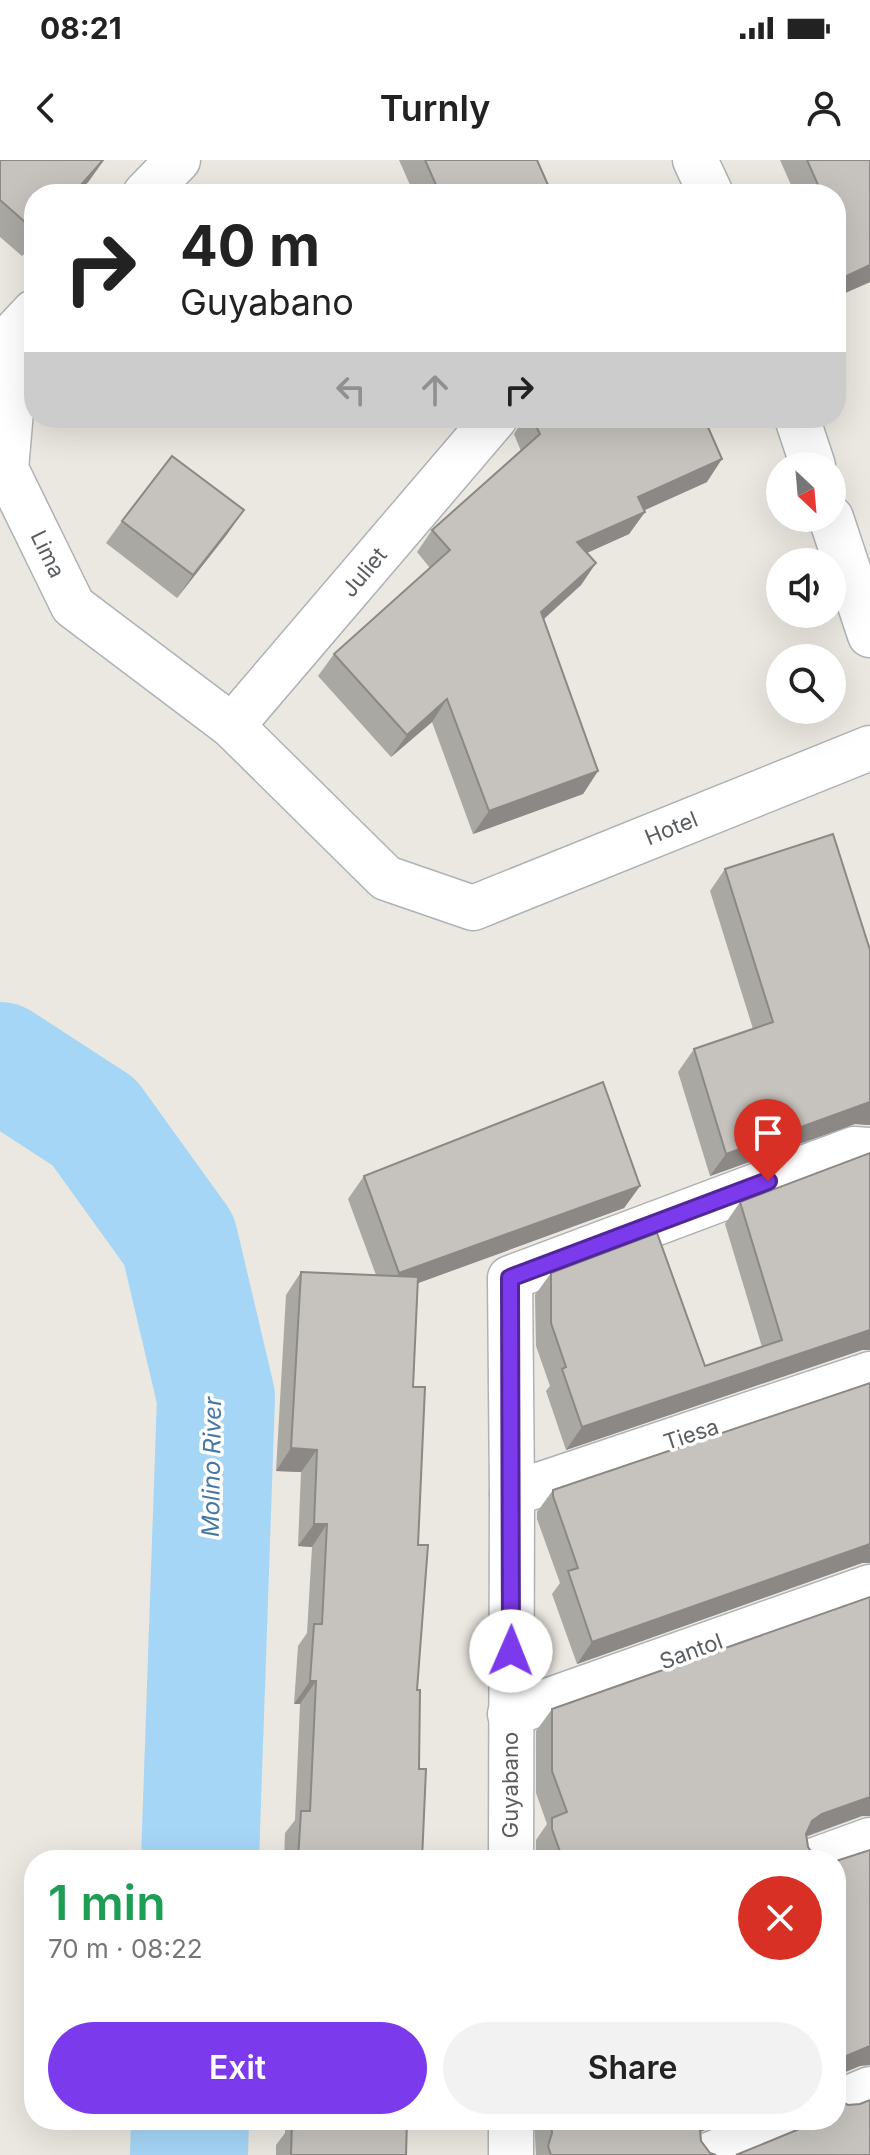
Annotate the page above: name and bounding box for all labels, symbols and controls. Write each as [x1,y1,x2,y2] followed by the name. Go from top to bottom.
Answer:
[40,10,122,46] text: 08:21
[24,86,68,130] icon: back
[380,86,490,130] text: Turnly
[802,86,846,130] icon: person
[180,212,320,280] text: 40 m
[48,216,152,320] icon: right
[180,280,354,324] text: Guyabano
[329,368,373,412] icon: left
[413,368,457,412] icon: ahead
[497,368,541,412] icon: right
[766,452,846,532] north arrow
[766,452,846,724] map controls
[25,526,71,582] street label: Lima
[336,542,392,602] street label: Juliet
[766,548,846,628] button: sound
[766,644,846,724] button: search
[641,806,701,850] street label: Hotel
[734,1099,802,1181] pin
[746,1111,790,1155] icon: arrive
[196,1396,227,1537] water label: Molino River
[660,1413,722,1455] street label: Tiesa
[469,1609,553,1693] position arrow
[656,1628,726,1674] street label: Santol
[497,1732,523,1838] street label: Guyabano
[48,1873,166,1932] text: 1 min
[738,1876,822,1960] button: close
[48,1933,203,1964] text: 70 m · 08:22
[48,2022,427,2114] button: Exit
[443,2022,822,2114] button: Share

